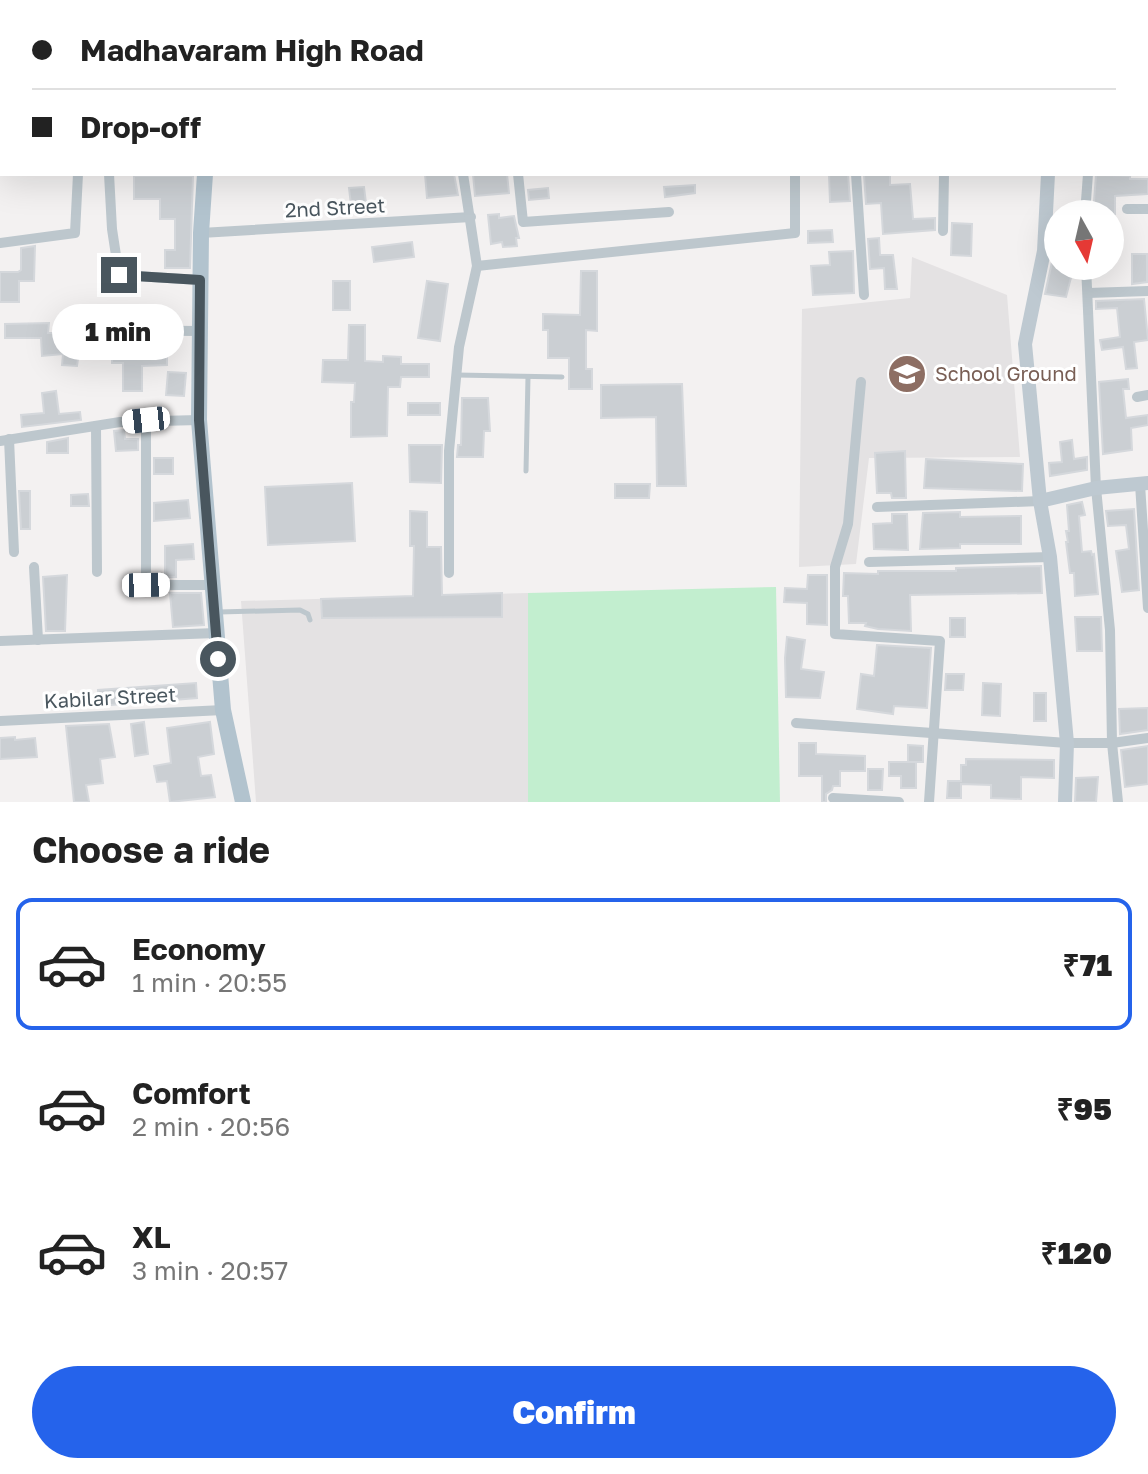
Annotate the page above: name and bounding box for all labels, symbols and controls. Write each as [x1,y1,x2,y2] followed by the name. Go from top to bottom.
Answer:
[80,32,424,68] text: Madhavaram High Road
[80,109,201,145] text: Drop-off
[284,192,386,222] street label: 2nd Street
[1044,200,1124,280] north arrow
[1044,200,1124,280] map controls
[101,257,137,293] route end
[53,303,185,359] callout: 1 min
[85,316,151,347] text: 1 min
[886,353,928,395] school or university icon: School Ground
[935,361,1077,385] place label: School Ground
[121,406,171,434] car
[122,573,170,597] car
[200,641,236,677] route start
[43,682,177,712] street label: Kabilar Street
[32,828,270,871] text: Choose a ride
[36,928,108,1000] icon: car
[132,931,266,967] text: Economy
[1063,947,1112,983] text: ₹71
[132,967,287,998] text: 1 min · 20:55
[36,1072,108,1144] icon: car
[132,1075,251,1111] text: Comfort
[1056,1091,1112,1127] text: ₹95
[132,1111,290,1142] text: 2 min · 20:56
[36,1216,108,1288] icon: car
[132,1219,171,1255] text: XL
[1041,1235,1112,1271] text: ₹120
[132,1255,288,1286] text: 3 min · 20:57
[32,1366,1116,1458] button: Confirm

